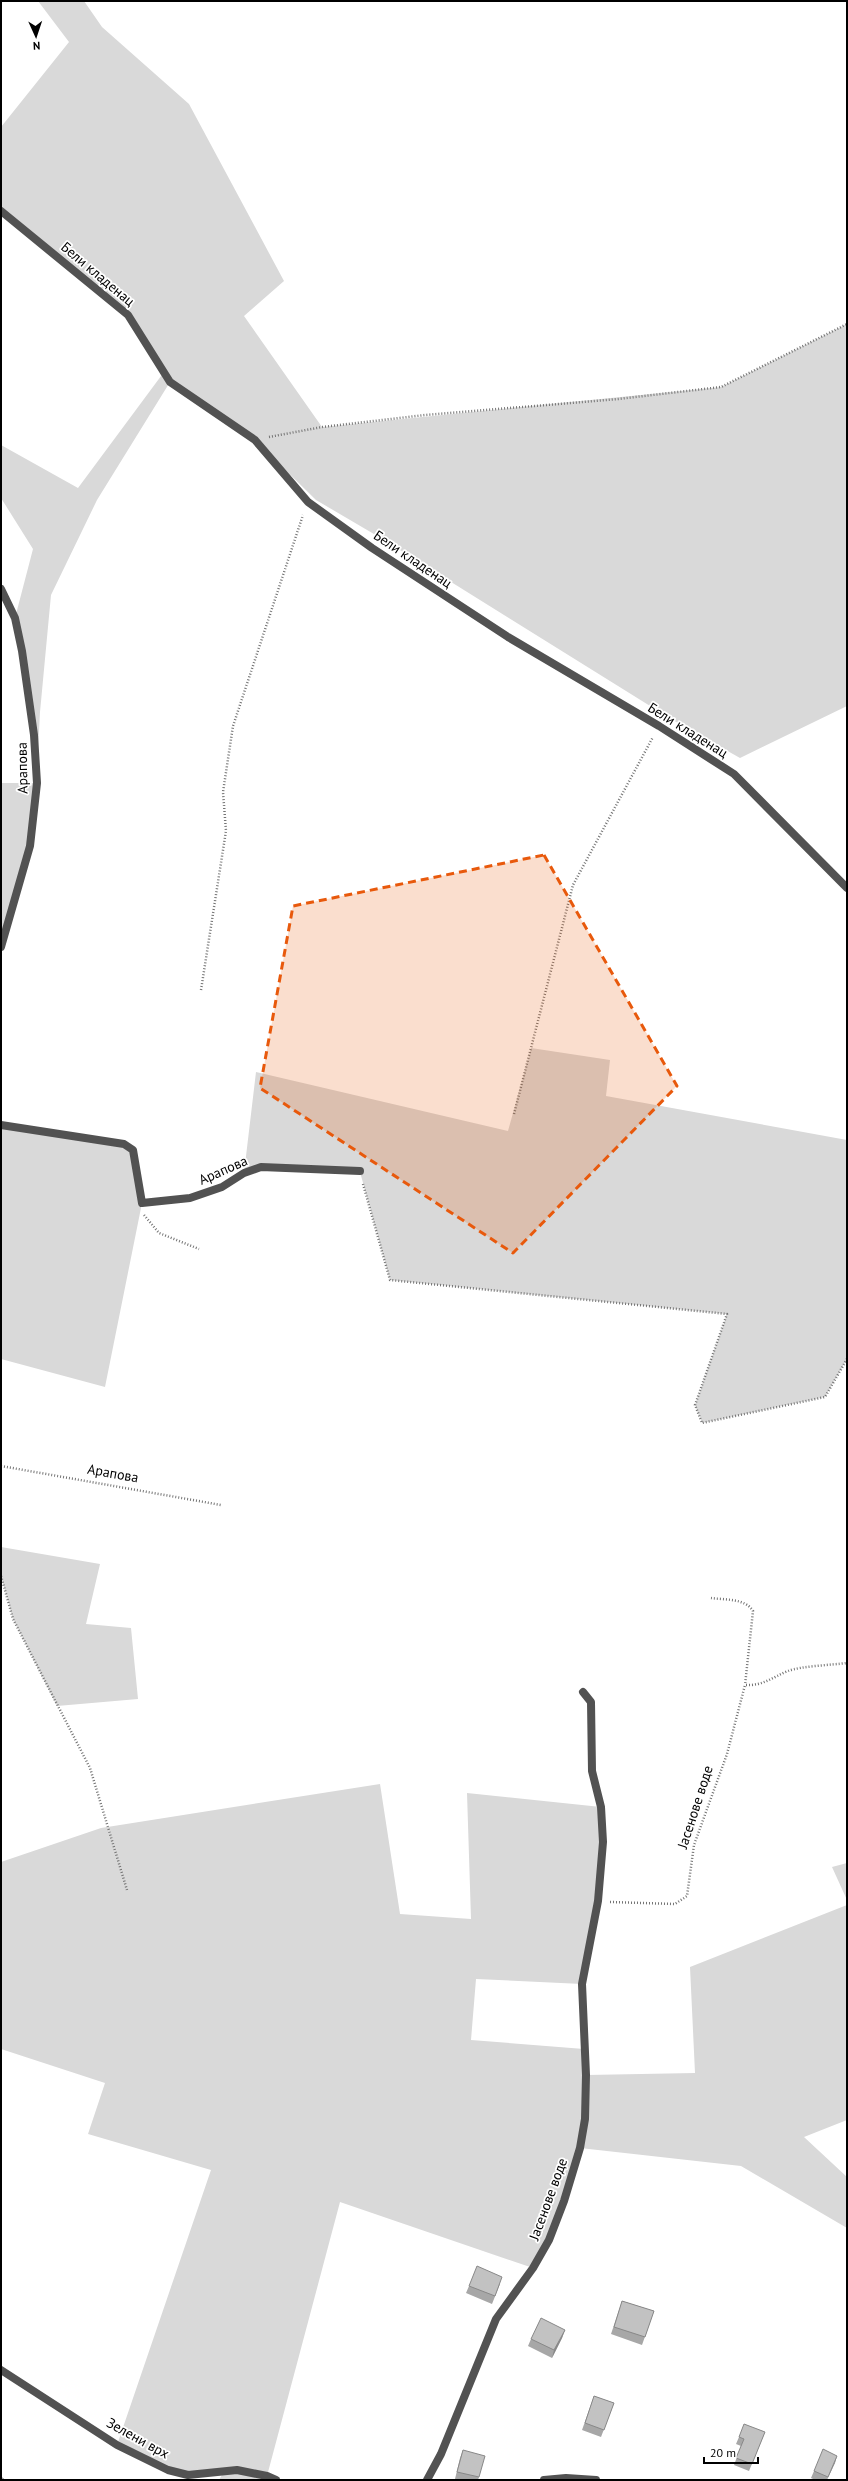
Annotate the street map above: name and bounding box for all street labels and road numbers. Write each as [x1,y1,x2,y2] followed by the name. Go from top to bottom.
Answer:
[57,238,139,310] street label: Бели кладенац
[370,526,456,592] street label: Бели кладенац
[645,698,732,762] street label: Бели кладенац
[13,742,31,794] street label: Арапова
[196,1151,250,1189] street label: Арапова
[86,1460,140,1486] street label: Арапова
[673,1763,717,1852] street label: Јасенове воде
[524,2155,571,2243] street label: Јасенове воде
[103,2413,173,2463] street label: Зелени врх

